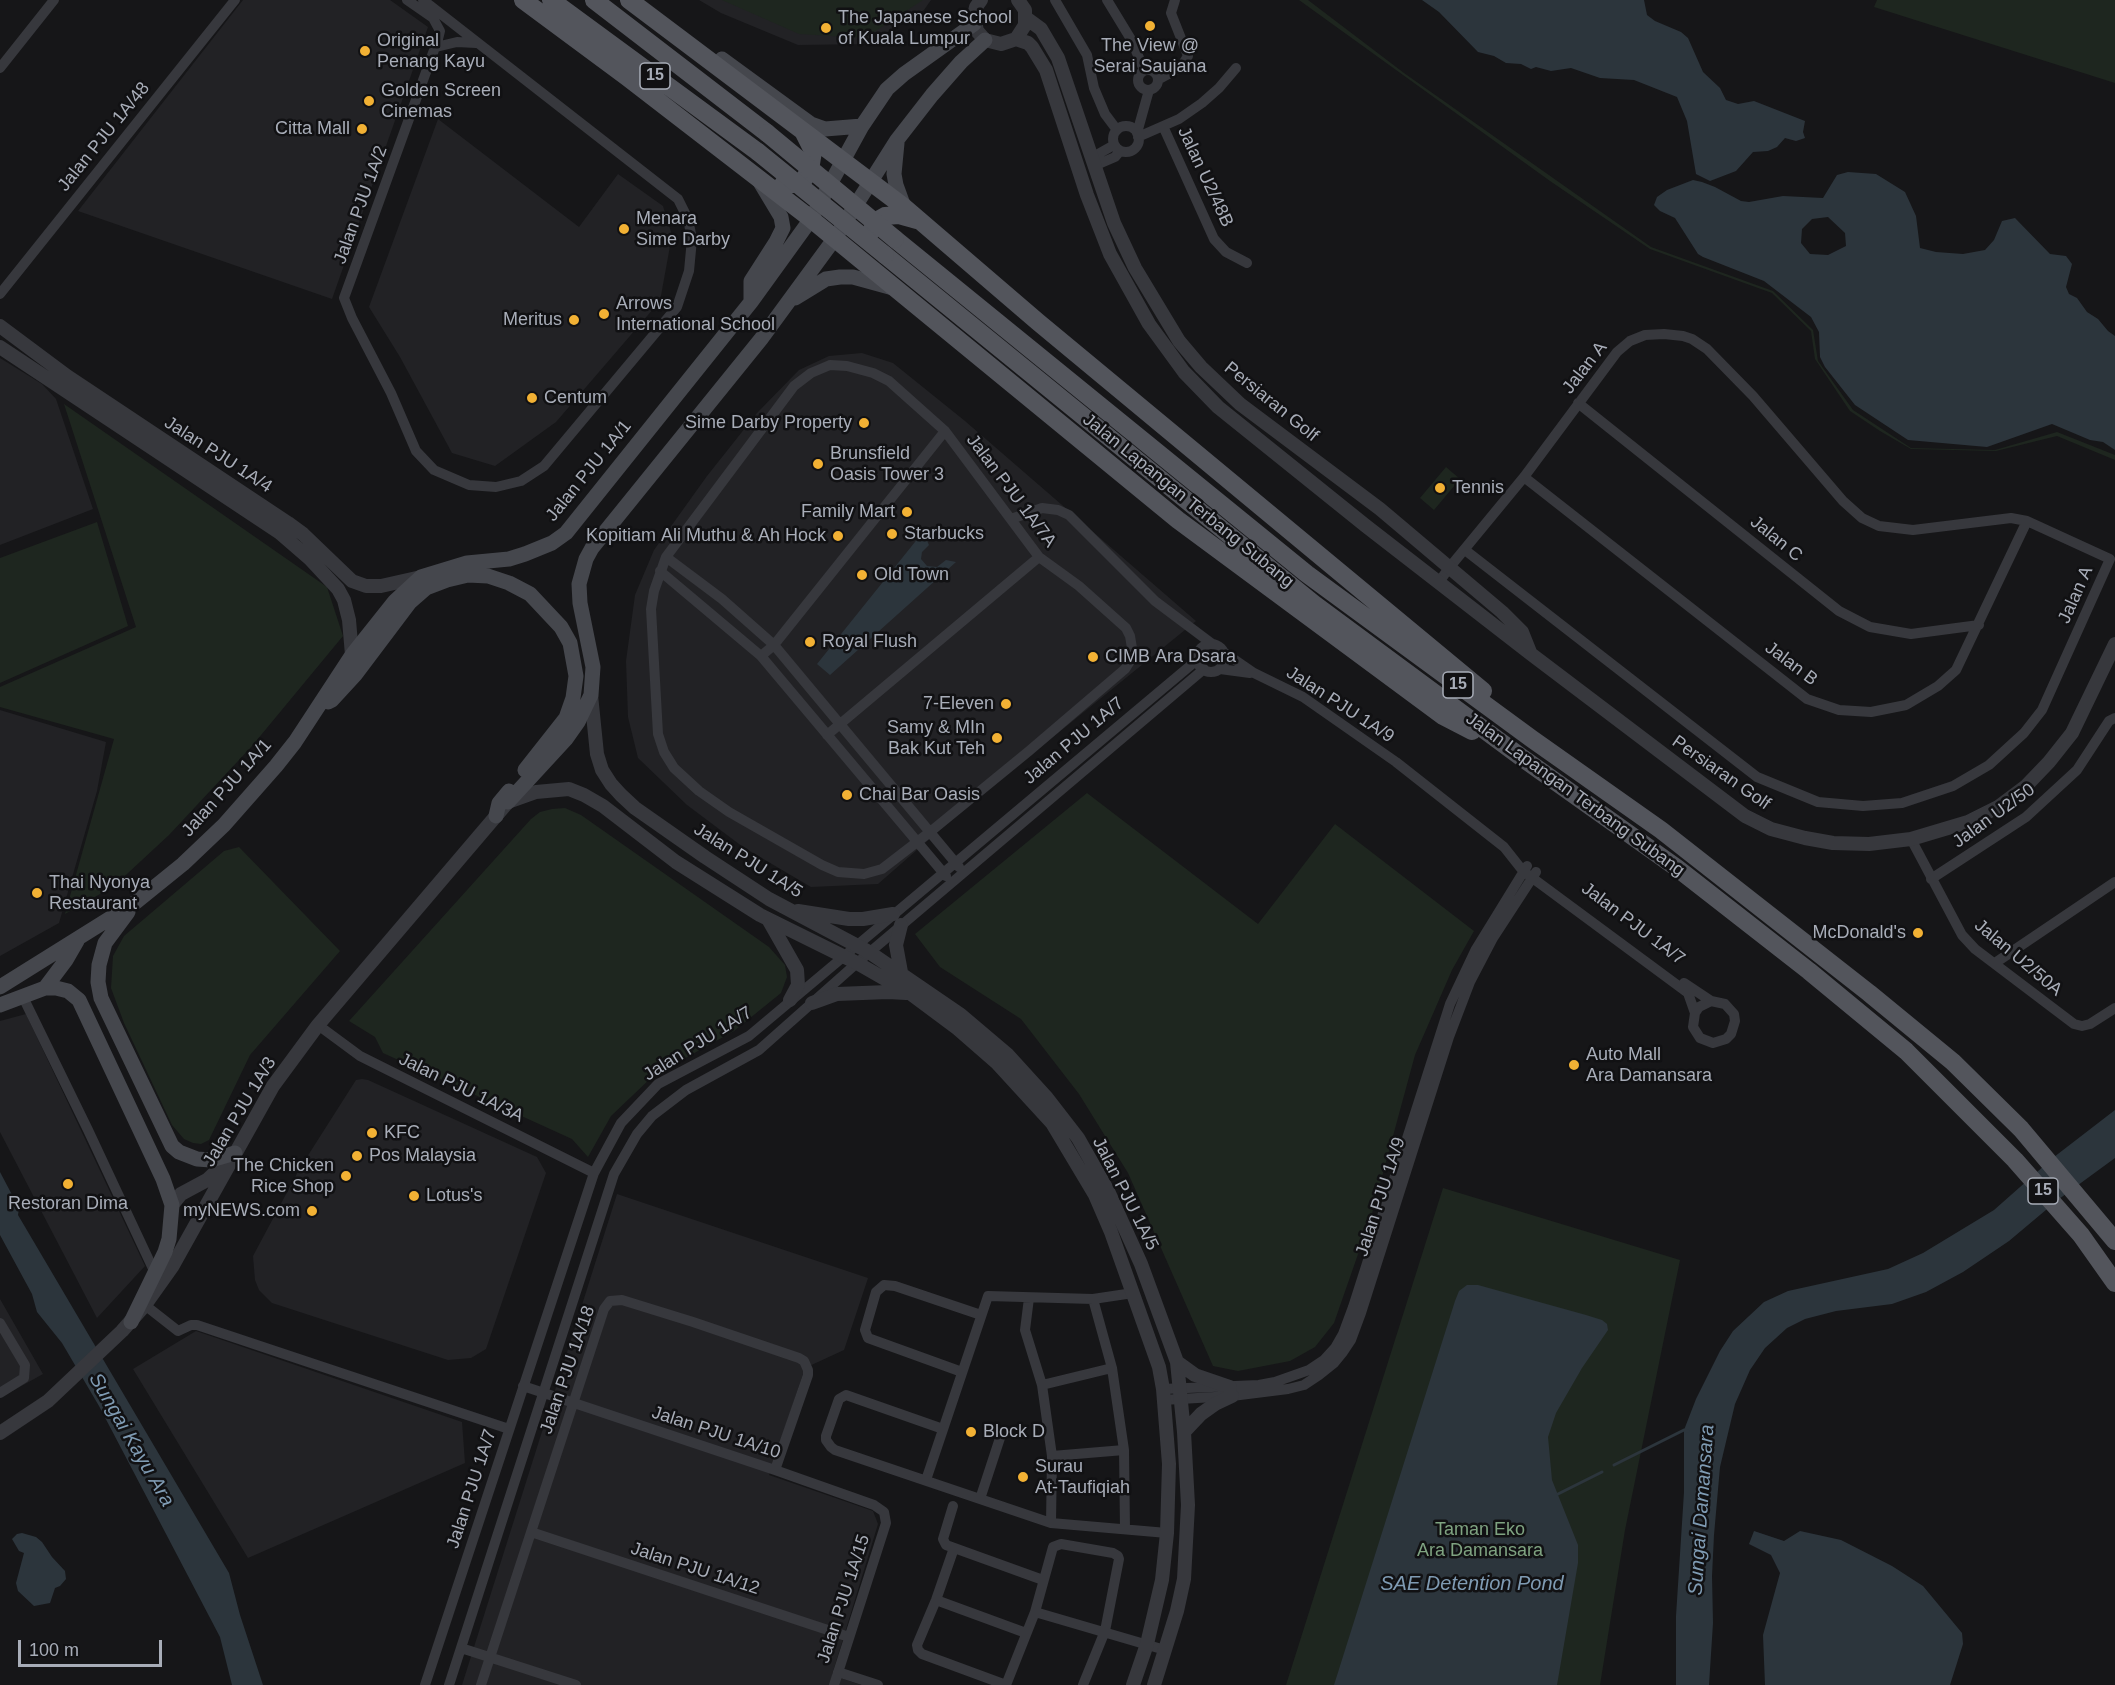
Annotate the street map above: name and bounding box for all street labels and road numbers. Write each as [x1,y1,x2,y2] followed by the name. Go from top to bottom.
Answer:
[640,63,670,89] road number: 15
[53,78,155,196] street label: Jalan PJU 1A/48
[1172,123,1238,231] street label: Jalan U2/48B
[330,143,392,267] street label: Jalan PJU 1A/2
[1558,338,1612,398] street label: Jalan A
[1219,357,1323,447] street label: Persiaran Golf
[1078,409,1298,593] street label: Jalan Lapangan Terbang Subang
[160,412,276,498] street label: Jalan PJU 1A/4
[542,416,636,526] street label: Jalan PJU 1A/1
[961,430,1061,552] street label: Jalan PJU 1A/7A
[1745,511,1807,567] street label: Jalan C
[2054,563,2098,627] street label: Jalan A
[1761,637,1821,691] street label: Jalan B
[1282,662,1398,748] street label: Jalan PJU 1A/9
[1443,672,1473,698] road number: 15
[1020,693,1128,789] street label: Jalan PJU 1A/7
[1461,708,1689,882] street label: Jalan Lapangan Terbang Subang
[1668,731,1774,815] street label: Persiaran Golf
[177,735,277,841] street label: Jalan PJU 1A/1
[1949,779,2039,853] street label: Jalan U2/50
[690,819,806,903] street label: Jalan PJU 1A/5
[1577,878,1689,970] street label: Jalan PJU 1A/7
[1970,915,2066,1001] street label: Jalan U2/50A
[640,1002,756,1086] street label: Jalan PJU 1A/7
[395,1048,527,1128] street label: Jalan PJU 1A/3A
[199,1053,281,1171] street label: Jalan PJU 1A/3
[1087,1134,1163,1254] street label: Jalan PJU 1A/5
[1352,1135,1410,1259] street label: Jalan PJU 1A/9
[2028,1178,2058,1204] road number: 15
[536,1303,600,1437] street label: Jalan PJU 1A/18
[649,1402,783,1464] street label: Jalan PJU 1A/10
[443,1427,501,1551] street label: Jalan PJU 1A/7
[813,1532,875,1666] street label: Jalan PJU 1A/15
[628,1538,762,1600] street label: Jalan PJU 1A/12

